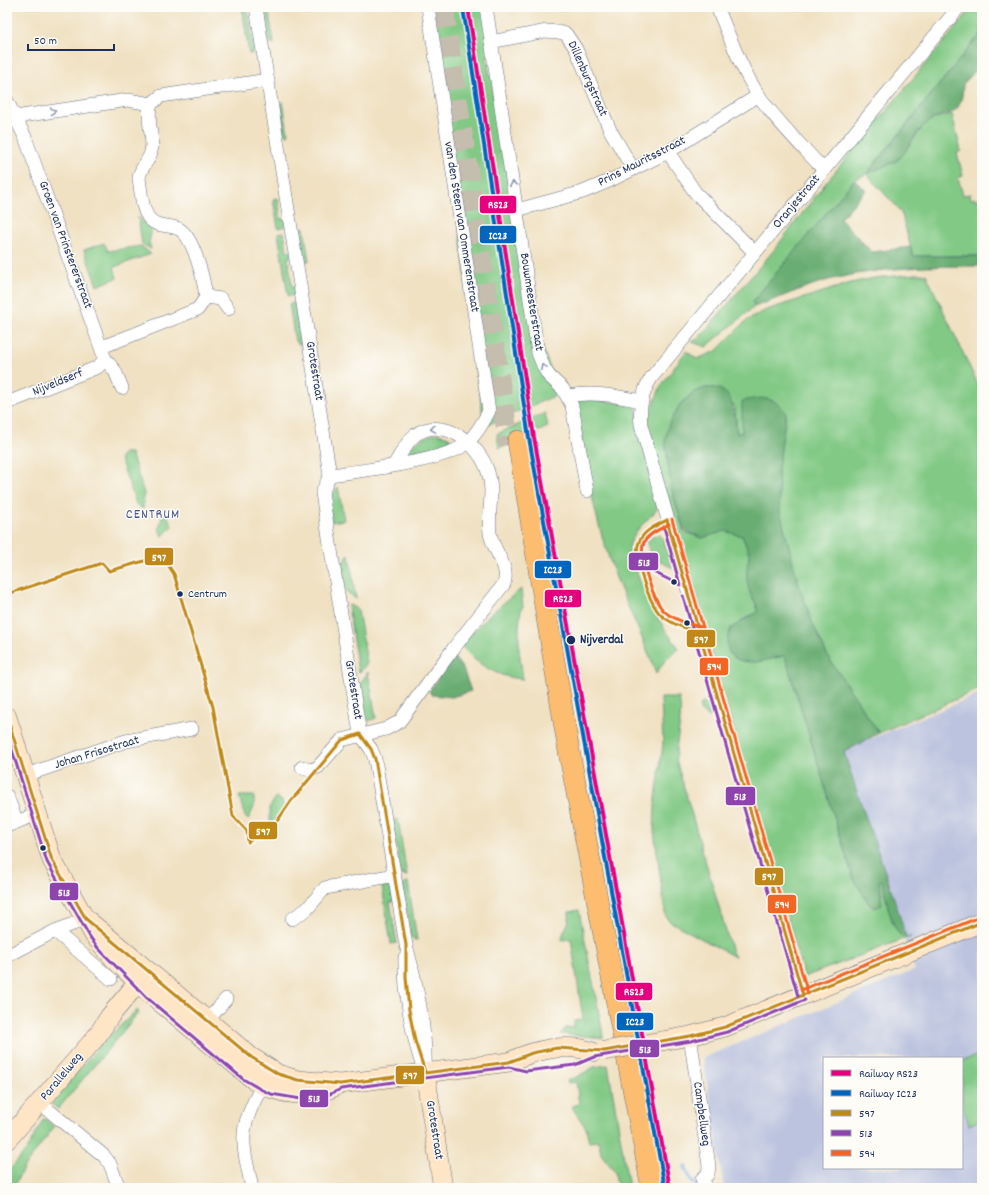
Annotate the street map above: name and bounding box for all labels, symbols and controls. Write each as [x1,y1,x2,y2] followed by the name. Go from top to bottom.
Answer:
[28,26,114,52] scale bar
[34,33,57,50] text: 50 m
[562,38,612,120] street label: Dillenburgstraat
[50,107,57,116] one-way arrow
[595,132,689,192] street label: Prins Mauritsstraat
[438,140,484,314] street label: van den Steen van Ommerenstraat
[769,171,825,233] street label: Oranjestraat
[33,178,97,312] street label: Groen van Prinstererstraat
[509,180,518,187] one-way arrow
[479,195,517,214] line badge: RS23
[488,198,508,214] text: RS23
[479,225,517,244] line badge: IC23
[489,229,507,245] text: IC23
[514,252,548,353] street label: Bouwmeesterstraat
[300,340,328,402] street label: Grotestraat
[541,363,548,371] one-way arrow
[30,364,87,402] street label: Nijveldserf
[430,424,436,433] one-way arrow
[126,505,180,525] district label: CENTRUM
[144,547,174,566] line badge: 597
[152,551,167,567] text: 597
[628,552,659,571] line badge: 513
[638,556,650,572] text: 513
[534,560,572,579] line badge: IC23
[544,563,562,579] text: IC23
[669,577,679,587] unlabelled marker
[188,586,227,603] place label: Centrum
[175,589,185,599] marker: Centrum
[544,589,582,608] line badge: RS23
[553,592,573,608] text: RS23
[682,618,692,628] unlabelled marker
[686,629,716,648] line badge: 597
[580,631,624,650] place label: Nijverdal
[694,633,709,649] text: 597
[565,634,577,646] marker: Nijverdal
[699,657,729,676] line badge: 594
[339,659,367,721] street label: Grotestraat
[707,660,721,676] text: 594
[52,731,142,775] street label: Johan Frisostraat
[725,786,756,806] line badge: 513
[734,790,746,806] text: 513
[248,821,278,840] line badge: 597
[256,825,271,841] text: 597
[38,843,48,853] unlabelled marker
[754,867,784,886] line badge: 597
[762,870,777,886] text: 597
[49,882,79,901] line badge: 513
[58,886,70,902] text: 513
[767,894,797,914] line badge: 594
[775,898,789,914] text: 594
[615,982,653,1001] line badge: RS23
[624,985,644,1001] text: RS23
[616,1012,654,1031] line badge: IC23
[626,1015,644,1031] text: IC23
[629,1039,660,1058] line badge: 513
[639,1043,651,1059] text: 513
[36,1049,88,1105] street label: Parallelweg
[823,1057,963,1169] legend
[395,1065,425,1085] line badge: 597
[859,1066,918,1083] text: Railway RS23
[403,1069,418,1085] text: 597
[687,1081,715,1148] street label: Campbellweg
[859,1086,917,1103] text: Railway IC23
[299,1089,329,1108] line badge: 513
[308,1092,320,1108] text: 513
[420,1099,448,1161] street label: Grotestraat
[859,1106,875,1123] text: 597
[859,1126,873,1143] text: 513
[859,1146,875,1163] text: 594

